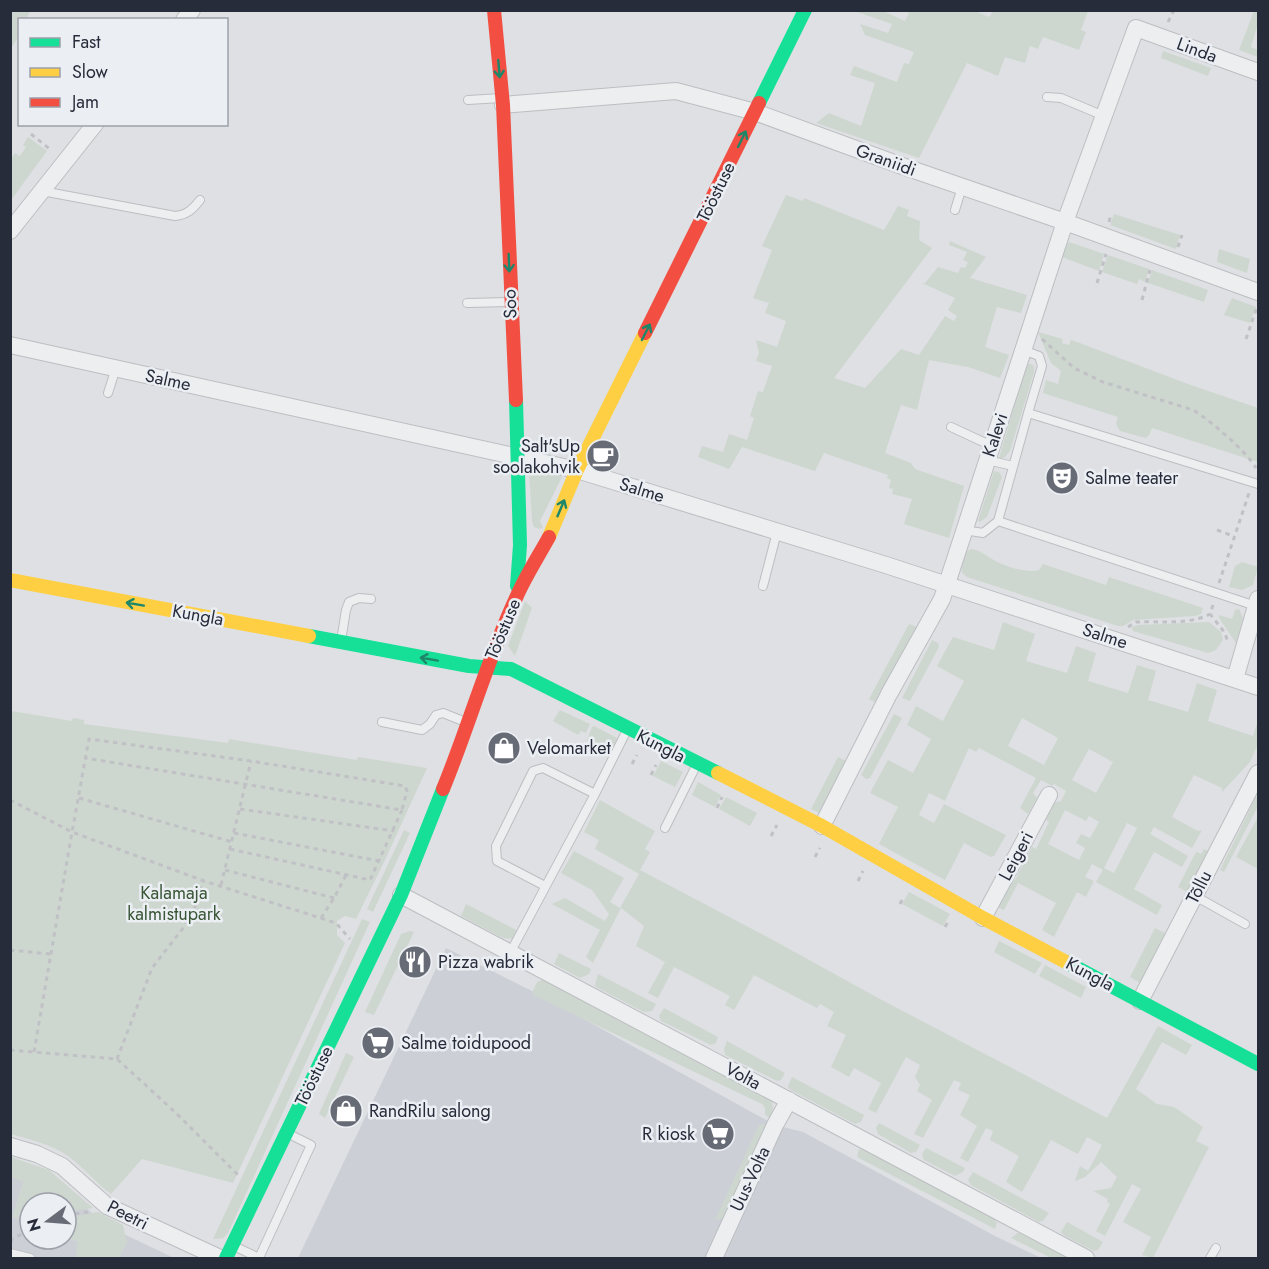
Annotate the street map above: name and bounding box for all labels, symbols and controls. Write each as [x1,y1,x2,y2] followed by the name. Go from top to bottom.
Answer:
[18,18,228,126] legend
[72,29,101,55] text: Fast
[1173,31,1221,69] street label: Linda
[494,58,505,78] one-way arrow
[72,59,109,85] text: Slow
[70,89,99,115] text: Jam
[736,131,748,148] one-way arrow
[852,137,920,183] street label: Graniidi
[690,158,742,226] street label: Tööstuse
[503,253,515,273] one-way arrow
[496,289,524,319] street label: Soo
[640,324,652,342] one-way arrow
[143,363,193,397] street label: Salme
[976,410,1014,460] street label: Kalevi
[493,433,580,480] place label: Salt'sUp soolakohvik
[585,438,621,474] cafe icon: Salt'sUp soolakohvik
[1044,460,1080,496] theatre icon: Salme teater
[1085,465,1179,491] place label: Salme teater
[616,471,668,509] street label: Salme
[556,499,567,517] one-way arrow
[479,595,527,663] street label: Tööstuse
[125,598,145,609] one-way arrow
[170,598,226,632] street label: Kungla
[1079,617,1131,655] street label: Salme
[420,653,440,664] one-way arrow
[632,723,690,769] street label: Kungla
[486,730,522,766] shop icon: Velomarket
[527,735,611,761] place label: Velomarket
[992,827,1040,885] street label: Leigeri
[1180,866,1218,908] street label: Tõllu
[127,880,221,927] park label: Kalamaja kalmistupark
[397,944,433,980] restaurant icon: Pizza wabrik
[438,949,534,975] place label: Pizza wabrik
[1061,950,1119,998] street label: Kungla
[360,1025,396,1061] supermarket icon: Salme toidupood
[401,1030,531,1056] place label: Salme toidupood
[288,1042,340,1110] street label: Tööstuse
[720,1056,766,1096] street label: Volta
[328,1093,364,1129] shop icon: RandRilu salong
[369,1098,491,1124] place label: RandRilu salong
[700,1116,736,1152] supermarket icon: R kiosk
[642,1121,695,1147] place label: R kiosk
[724,1142,776,1216] street label: Uus-Volta
[18,1191,78,1251] north arrow
[103,1194,153,1236] street label: Peetri
[21,1216,47,1234] text: N

